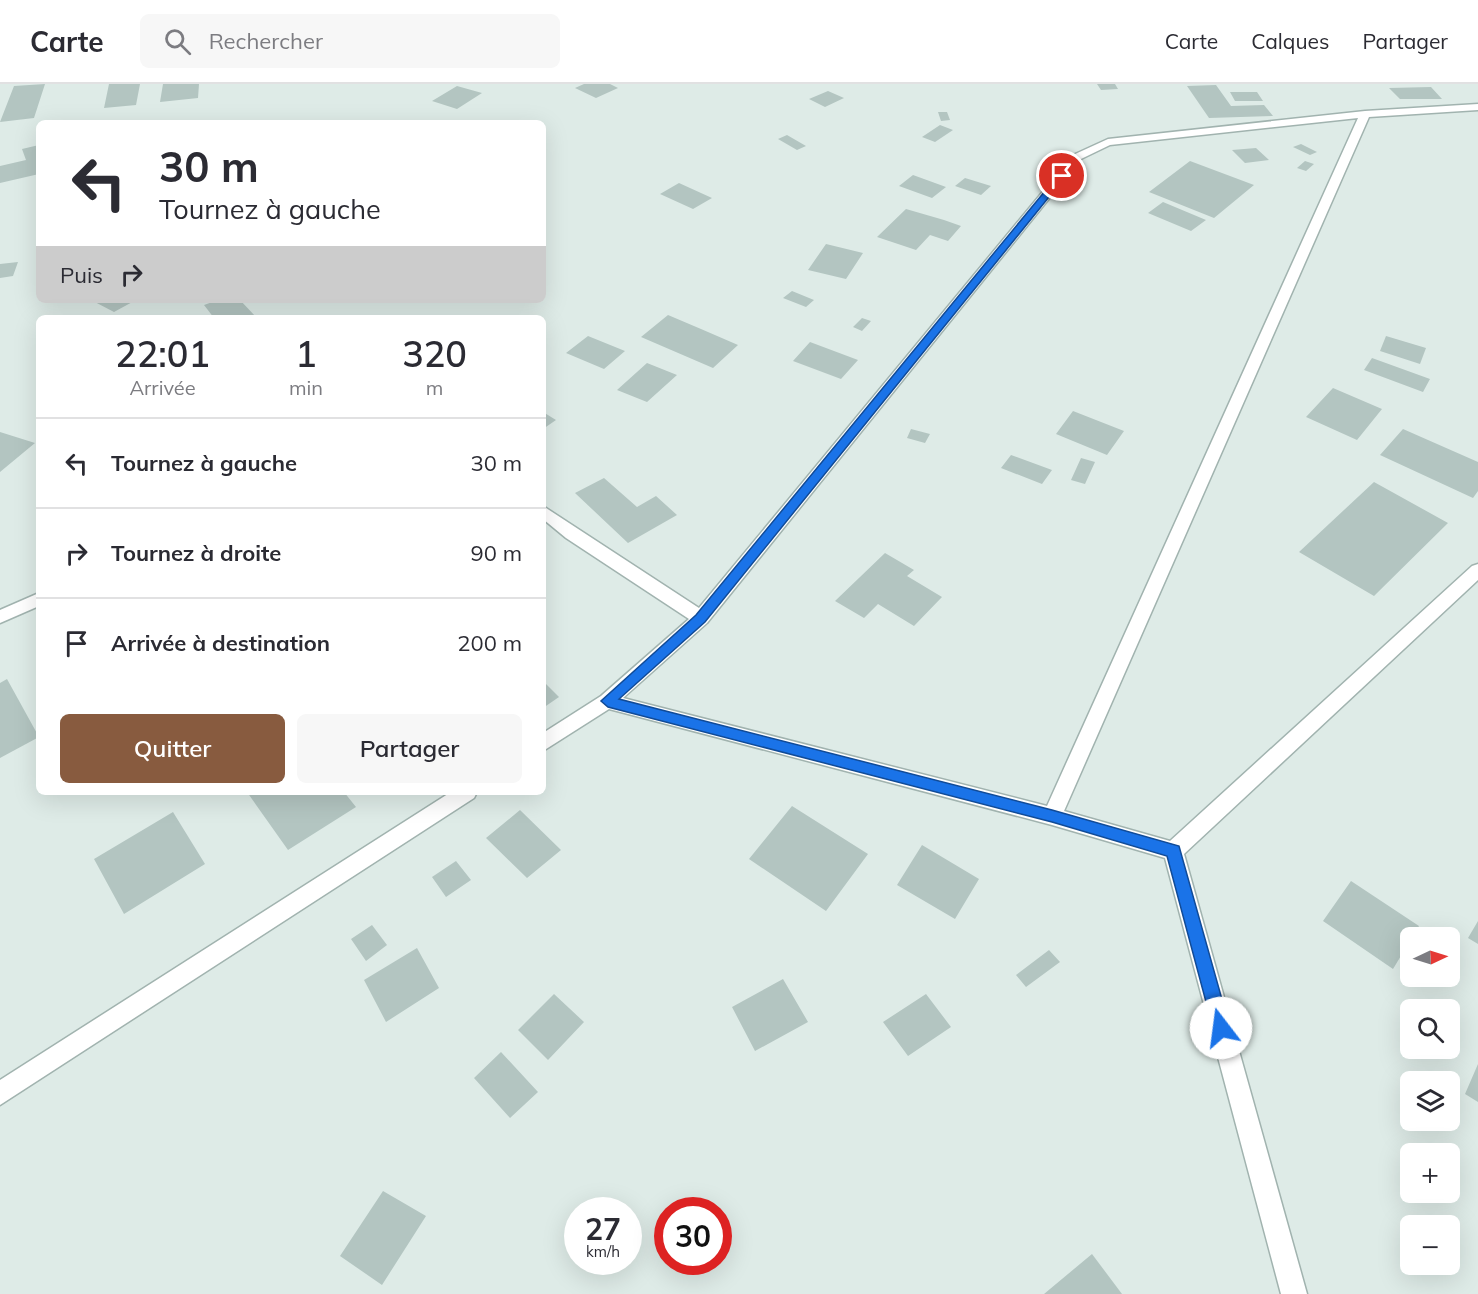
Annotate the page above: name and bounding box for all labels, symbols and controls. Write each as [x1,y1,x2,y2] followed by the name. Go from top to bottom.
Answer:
[140,14,560,68] search box
[30,24,104,59] text: Carte
[161,25,194,58] icon: search
[209,27,323,55] text: Rechercher
[1165,28,1218,54] text: Carte
[1251,28,1329,54] text: Calques
[1362,28,1448,54] text: Partager
[159,140,259,193] text: 30 m
[60,144,138,222] icon: left
[1036,150,1087,201] pin
[1045,159,1078,192] icon: arrive
[159,192,381,226] text: Tournez à gauche
[115,258,148,291] icon: right
[60,261,103,289] text: Puis
[115,331,210,376] text: 22:01
[295,331,317,376] text: 1
[402,331,467,376] text: 320
[129,375,196,400] text: Arrivée
[289,375,323,400] text: min
[426,375,443,400] text: m
[60,447,93,480] icon: left
[111,449,297,477] text: Tournez à gauche
[471,449,522,477] text: 30 m
[60,537,93,570] icon: right
[111,539,281,567] text: Tournez à droite
[471,539,522,567] text: 90 m
[60,627,93,660] icon: arrive
[111,629,330,657] text: Arrivée à destination
[457,629,522,657] text: 200 m
[60,714,285,783] button: Quitter
[297,714,522,783] button: Partager
[1400,927,1460,987] north arrow
[1400,927,1460,1275] map controls
[1189,996,1253,1060] position arrow
[1400,999,1460,1059] button: search
[1400,1071,1460,1131] button: layers
[1400,1143,1460,1203] button: +
[654,1197,732,1275] speed limit sign: 30
[585,1210,621,1248] text: 27
[1400,1215,1460,1275] button: −
[586,1242,620,1261] text: km/h

